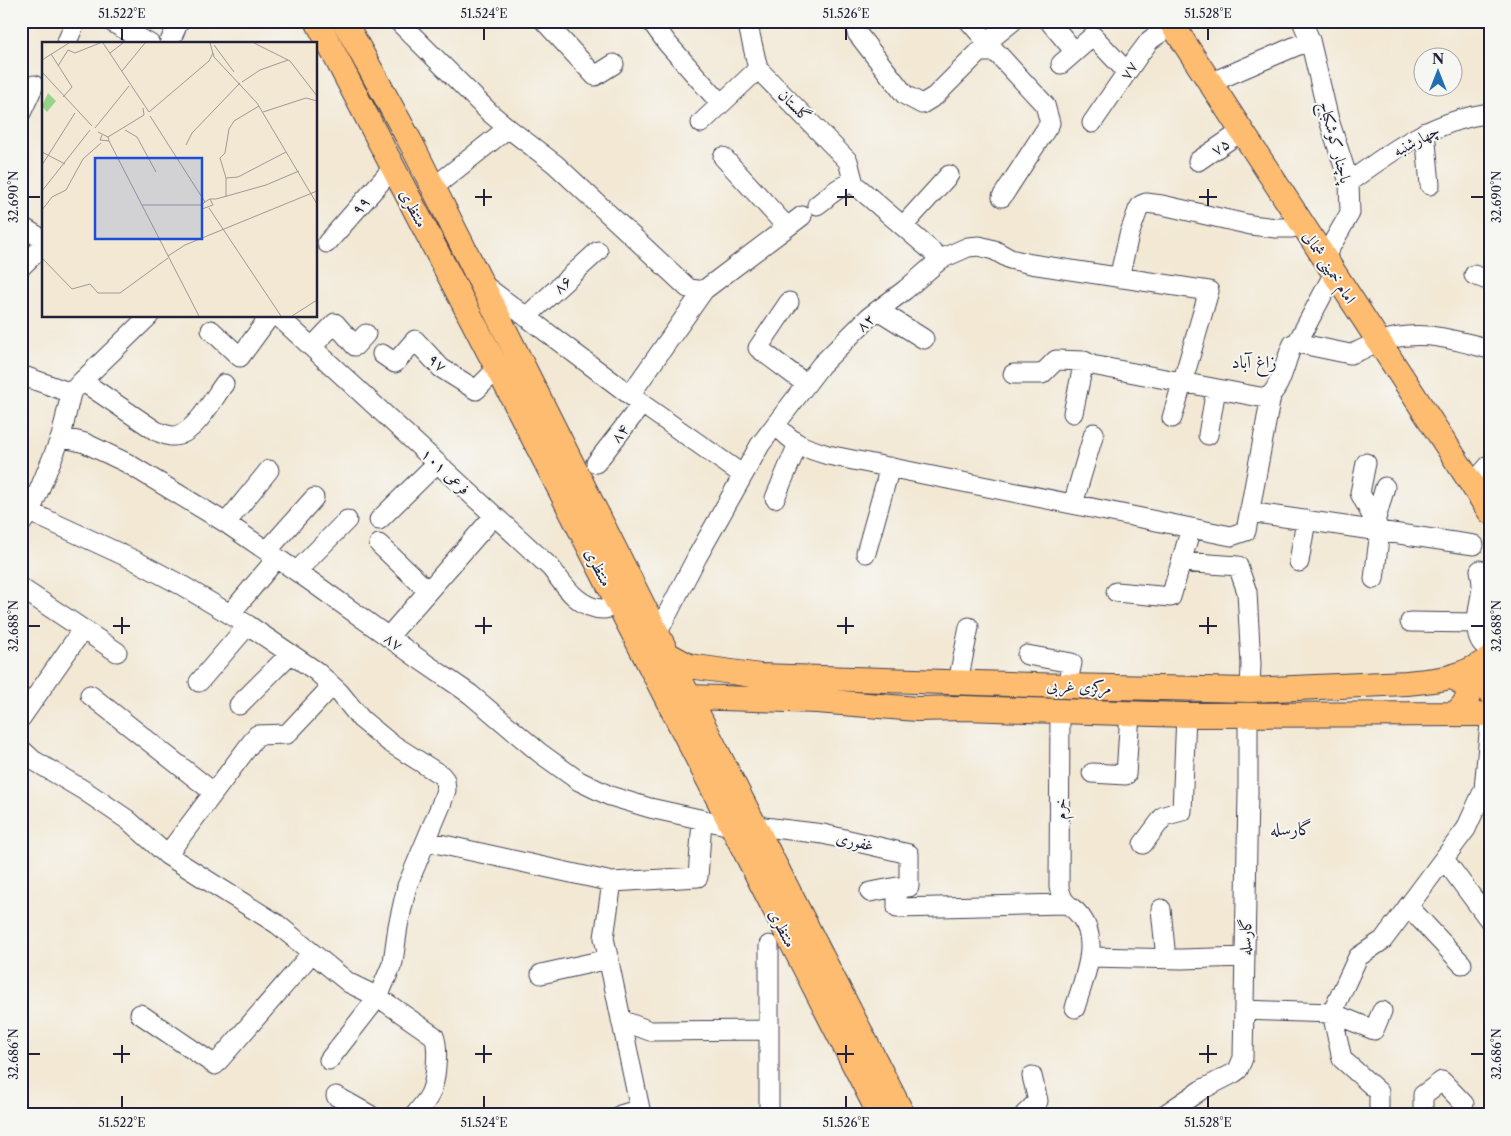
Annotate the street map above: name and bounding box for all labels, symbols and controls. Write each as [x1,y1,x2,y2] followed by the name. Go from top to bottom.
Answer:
[98,6,146,21] text: 51.522°E
[460,6,508,21] text: 51.524°E
[822,6,870,21] text: 51.526°E
[1184,6,1232,21] text: 51.528°E
[42,42,318,318] inset map
[1414,48,1464,98] north arrow
[1432,50,1444,68] text: N
[1115,57,1141,83] street label: ۷۷
[774,84,816,126] street label: گلستان
[1311,99,1357,187] street label: پاچنار کوشکباج
[1389,119,1443,161] street label: چهارشنبه
[1207,133,1233,159] street label: ۷۵
[6,171,21,223] text: 32.690°N
[1489,171,1504,223] text: 32.690°N
[395,185,432,231] street label: منتظری
[346,191,374,219] street label: ۹۹
[1295,227,1361,310] street label: امام خمینی شمالی
[548,270,576,298] street label: ۸۶
[851,308,879,336] street label: ۸۲
[424,348,452,376] street label: ۹۷
[1231,351,1277,377] district label: زاغ آباد
[605,419,633,447] street label: ۸۴
[417,443,475,499] street label: فرعی ۱۰۱
[580,544,617,590] street label: منتظری
[6,600,21,652] text: 32.688°N
[1489,600,1504,652] text: 32.688°N
[381,627,407,655] street label: ۸۷
[1046,675,1112,699] street label: مرکزی غربی
[1050,798,1075,820] street label: خرم
[1270,818,1312,840] district label: گارسله
[834,827,876,856] street label: غفوری
[764,905,801,951] street label: منتظری
[1235,918,1255,956] street label: گارسله
[6,1028,21,1080] text: 32.686°N
[1489,1028,1504,1080] text: 32.686°N
[98,1115,146,1130] text: 51.522°E
[460,1115,508,1130] text: 51.524°E
[822,1115,870,1130] text: 51.526°E
[1184,1115,1232,1130] text: 51.528°E

